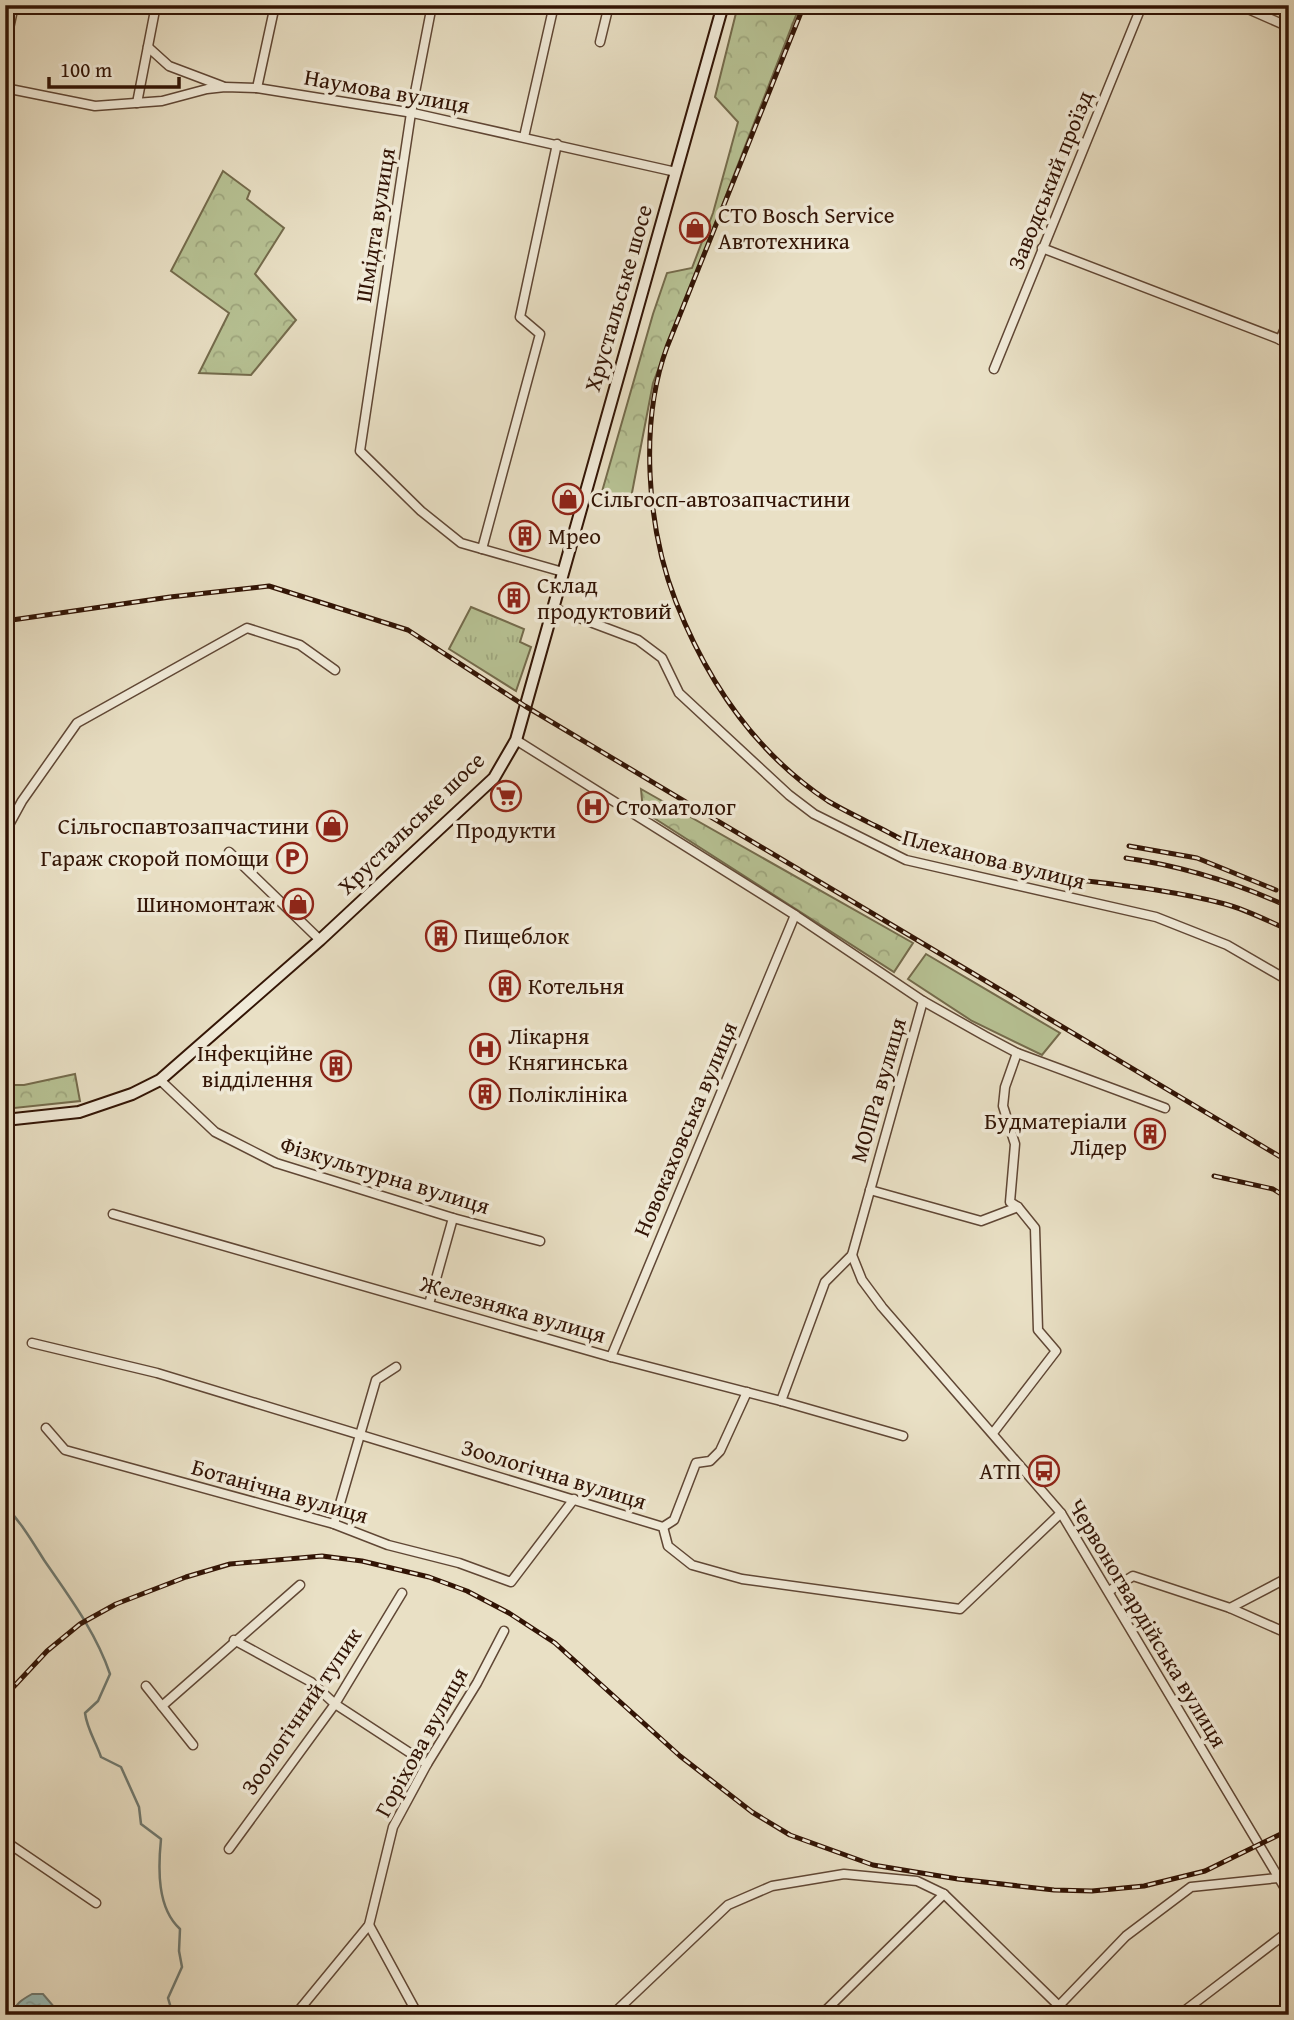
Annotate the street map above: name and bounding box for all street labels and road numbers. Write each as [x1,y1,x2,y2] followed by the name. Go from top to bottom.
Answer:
[302,60,473,121] street label: Наумова вулиця
[999,85,1101,274] street label: Заводський проїзд
[346,145,403,304] street label: Шмідта вулиця
[575,200,660,395] street label: Хрустальське шосе
[330,744,492,902] street label: Хрустальське шосе
[899,820,1089,897] street label: Плеханова вулиця
[841,1013,914,1166] street label: МОПРа вулиця
[624,1016,745,1241] street label: Новокаховська вулиця
[276,1127,494,1222] street label: Фізкультурна вулиця
[415,1266,610,1351] street label: Железняка вулиця
[458,1430,651,1517] street label: Зоологічна вулиця
[188,1450,373,1532] street label: Ботанічна вулиця
[1061,1492,1236,1754] street label: Червоногвардійська вулиця
[232,1620,369,1801] street label: Зоологічний тупик
[366,1661,476,1823] street label: Горіхова вулиця

